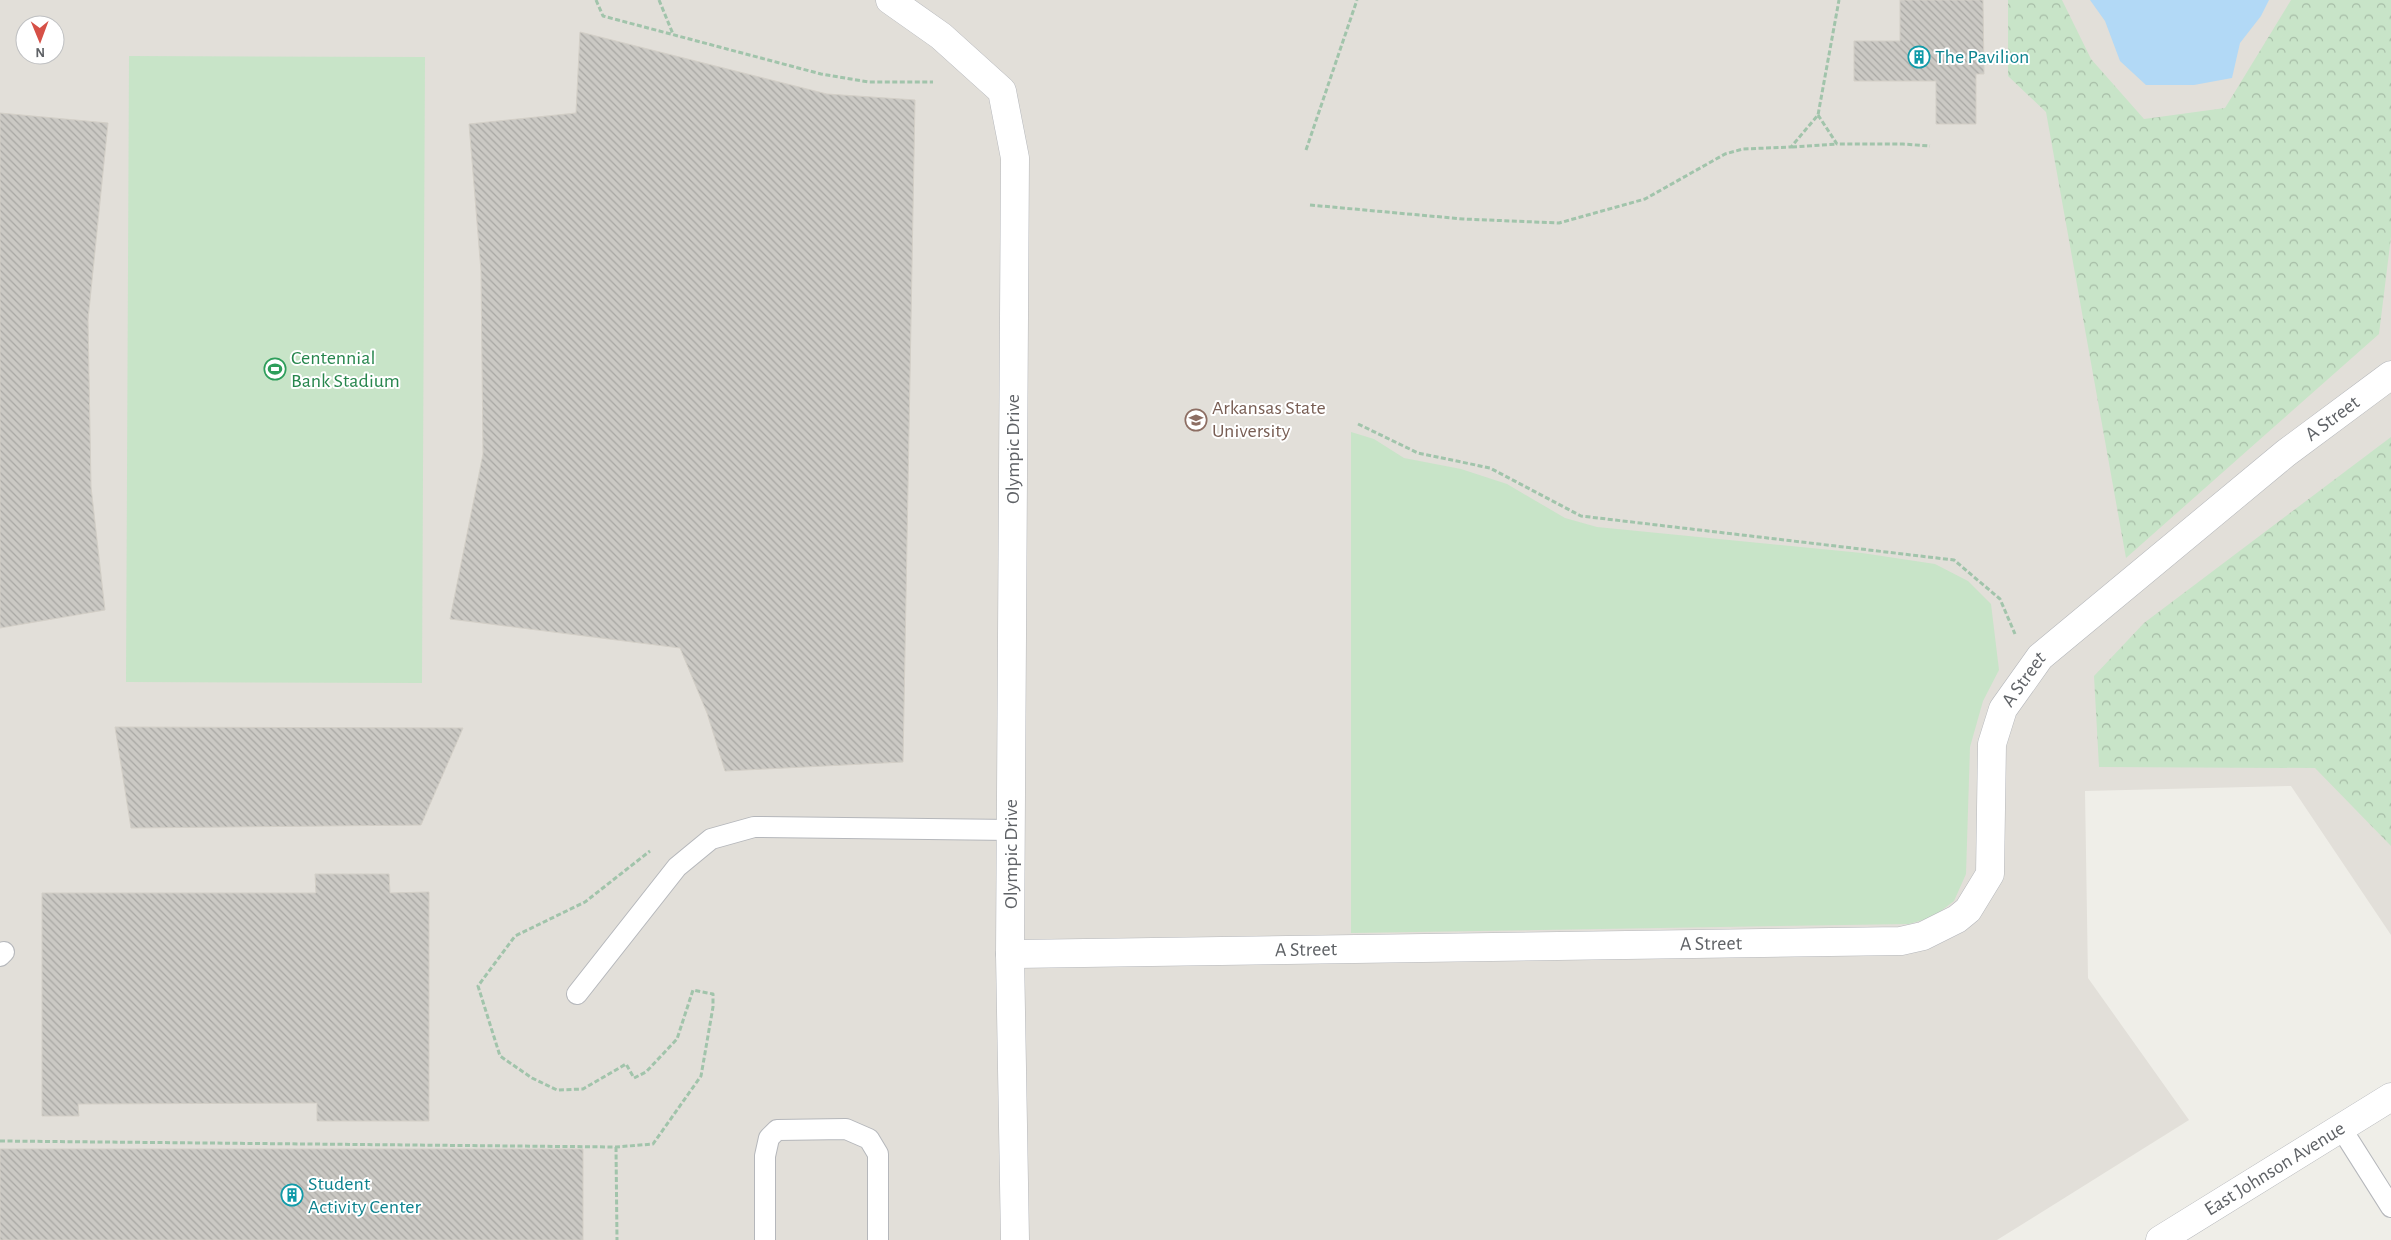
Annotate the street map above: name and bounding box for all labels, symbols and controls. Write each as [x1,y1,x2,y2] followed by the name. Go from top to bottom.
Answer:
[15,15,65,65] north arrow
[35,45,45,59] text: N
[1907,45,1931,69] building icon: The Pavilion
[1935,47,2029,67] place label: The Pavilion
[291,348,400,391] place label: Centennial Bank Stadium
[263,357,287,381] sports icon: Centennial Bank Stadium
[2302,392,2364,445] street label: A Street
[1003,394,1023,504] street label: Olympic Drive
[1212,398,1326,441] place label: Arkansas State University
[1184,408,1208,432] school or university icon: Arkansas State University
[1998,647,2049,711] street label: A Street
[1001,799,1021,909] street label: Olympic Drive
[1680,933,1743,954] street label: A Street
[1275,939,1338,960] street label: A Street
[2201,1118,2348,1220] street label: East Johnson Avenue
[308,1174,421,1217] place label: Student Activity Center
[280,1183,304,1207] building icon: Student Activity Center

